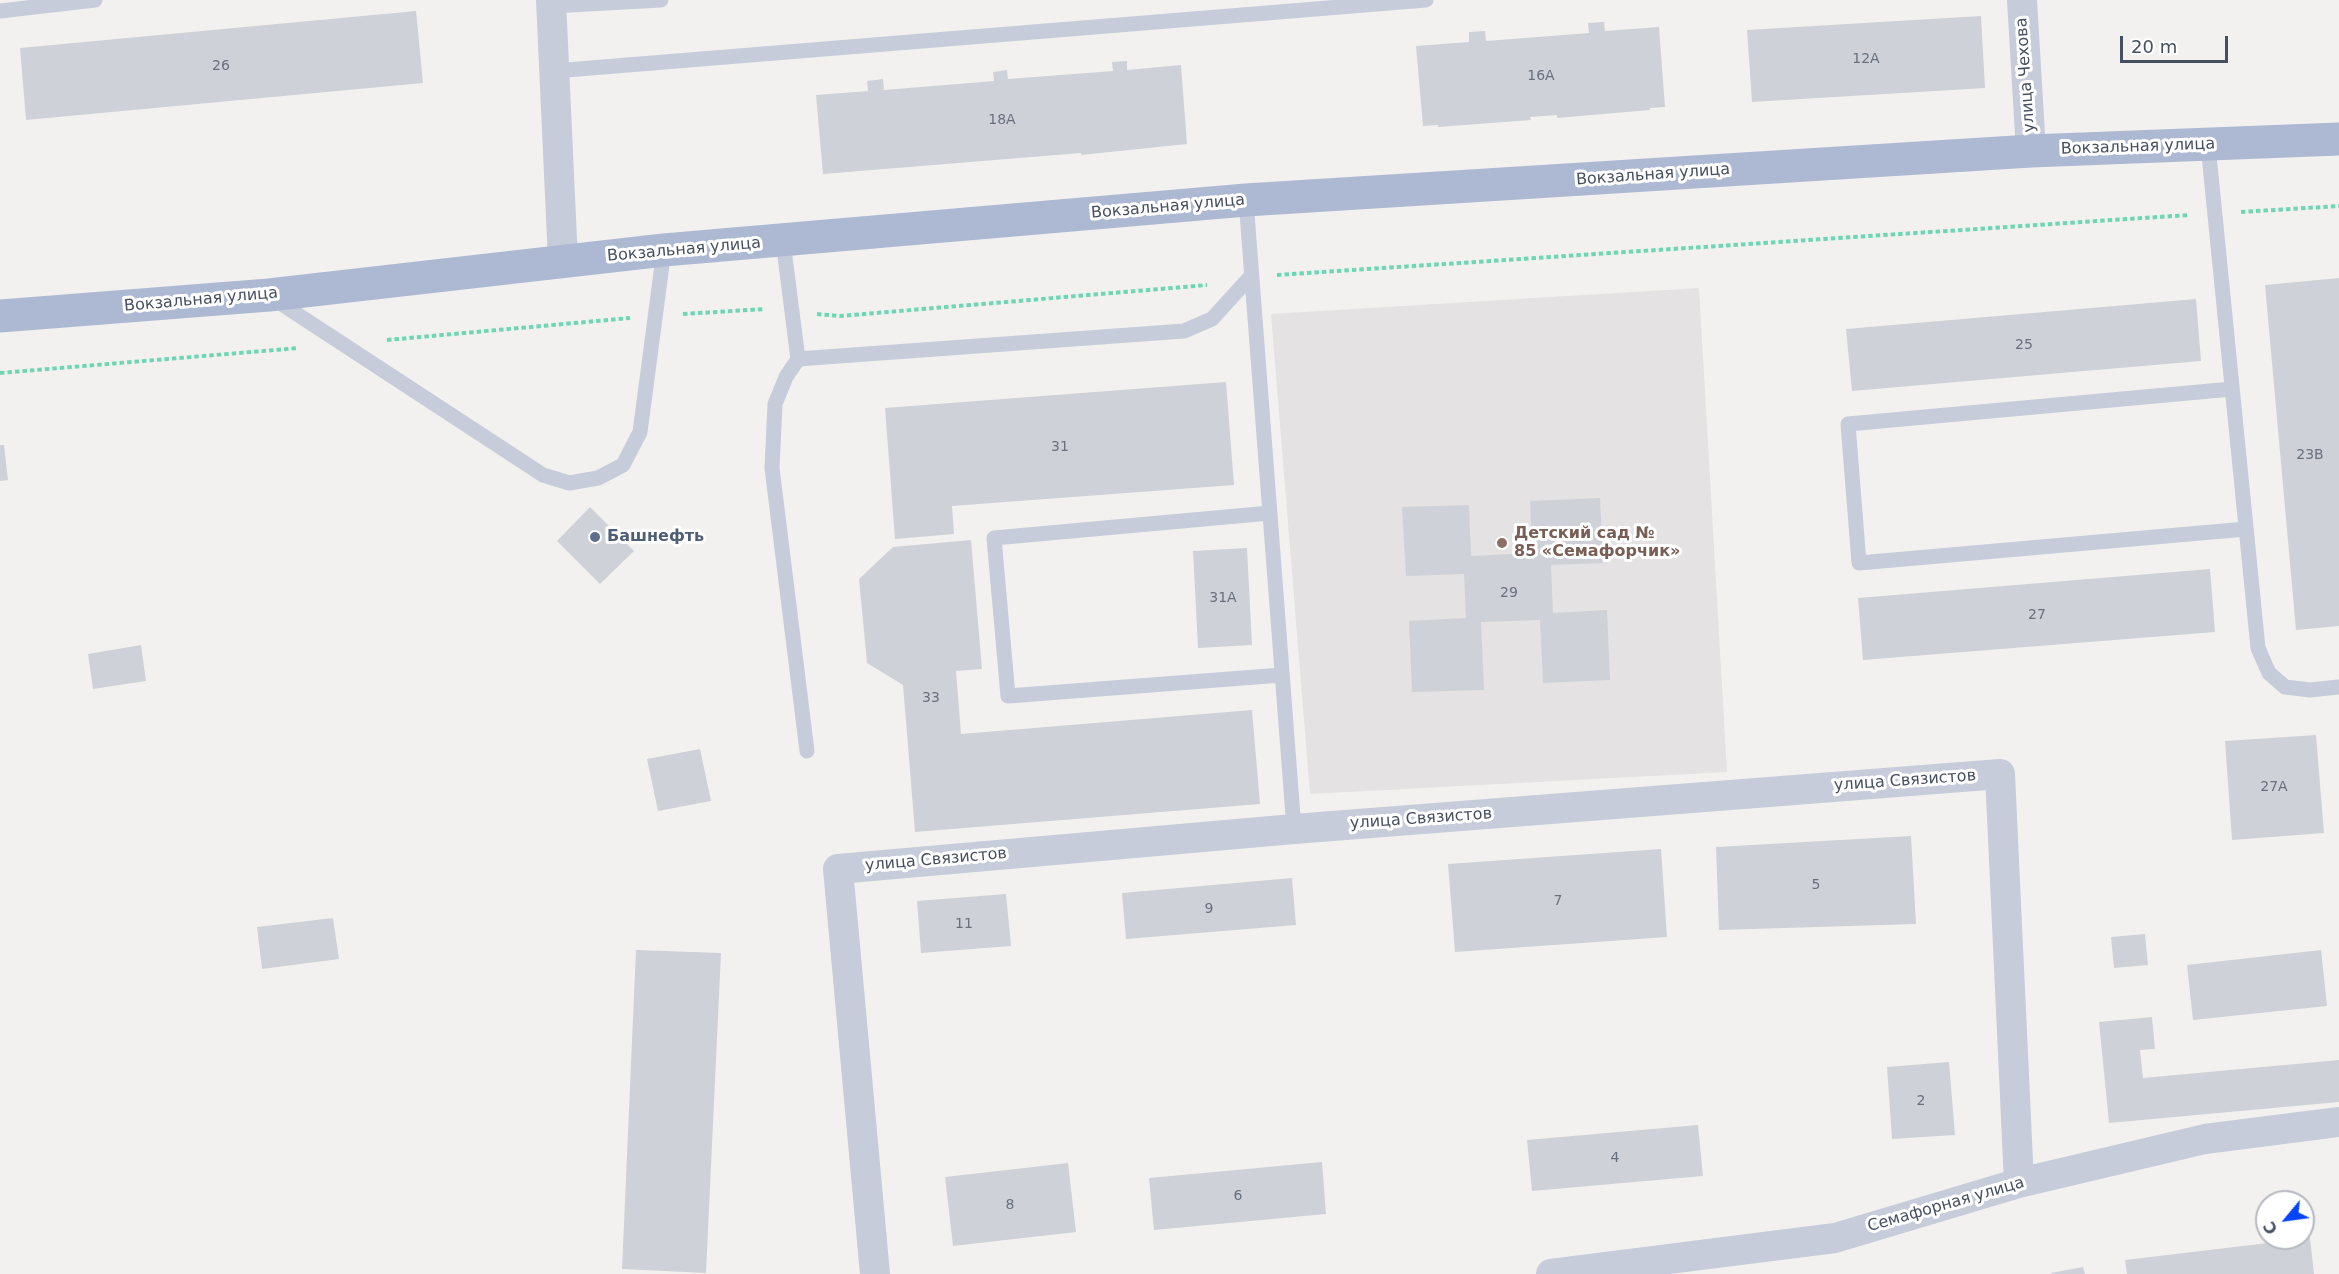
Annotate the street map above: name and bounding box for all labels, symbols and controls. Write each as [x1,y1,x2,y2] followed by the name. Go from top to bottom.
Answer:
[2012,17,2040,133] street label: улица Чехова
[2123,24,2231,62] scale bar
[2131,36,2177,57] text: 20 m
[1852,51,1880,67] house number: 12А
[212,58,230,74] house number: 26
[1527,68,1555,84] house number: 16А
[988,112,1016,128] house number: 18А
[2061,135,2215,159] street label: Вокзальная улица
[1575,160,1731,190] street label: Вокзальная улица
[1090,191,1246,223] street label: Вокзальная улица
[606,234,762,266] street label: Вокзальная улица
[123,284,279,316] street label: Вокзальная улица
[2015,337,2033,353] house number: 25
[1051,439,1069,455] house number: 31
[2296,447,2324,463] house number: 23В
[1514,524,1680,562] place label: Детский сад № 85 «Семафорчик»
[607,527,704,547] place label: Башнефть
[588,530,602,544] marker: Башнефть
[1495,536,1509,550] marker: Детский сад № 85 «Семафорчик»
[1500,585,1518,601] house number: 29
[1209,590,1237,606] house number: 31А
[2028,607,2046,623] house number: 27
[922,690,940,706] house number: 33
[1833,766,1977,796] street label: улица Связистов
[2260,779,2288,795] house number: 27А
[1349,804,1493,834] street label: улица Связистов
[864,844,1008,876] street label: улица Связистов
[1812,877,1820,893] house number: 5
[1554,893,1562,909] house number: 7
[1205,901,1213,917] house number: 9
[955,916,973,932] house number: 11
[1917,1093,1925,1109] house number: 2
[1611,1150,1619,1166] house number: 4
[1865,1173,2027,1237] street label: Семафорная улица
[1234,1188,1242,1204] house number: 6
[2255,1190,2315,1250] north arrow
[1006,1197,1014,1213] house number: 8
[2259,1218,2282,1238] text: С

